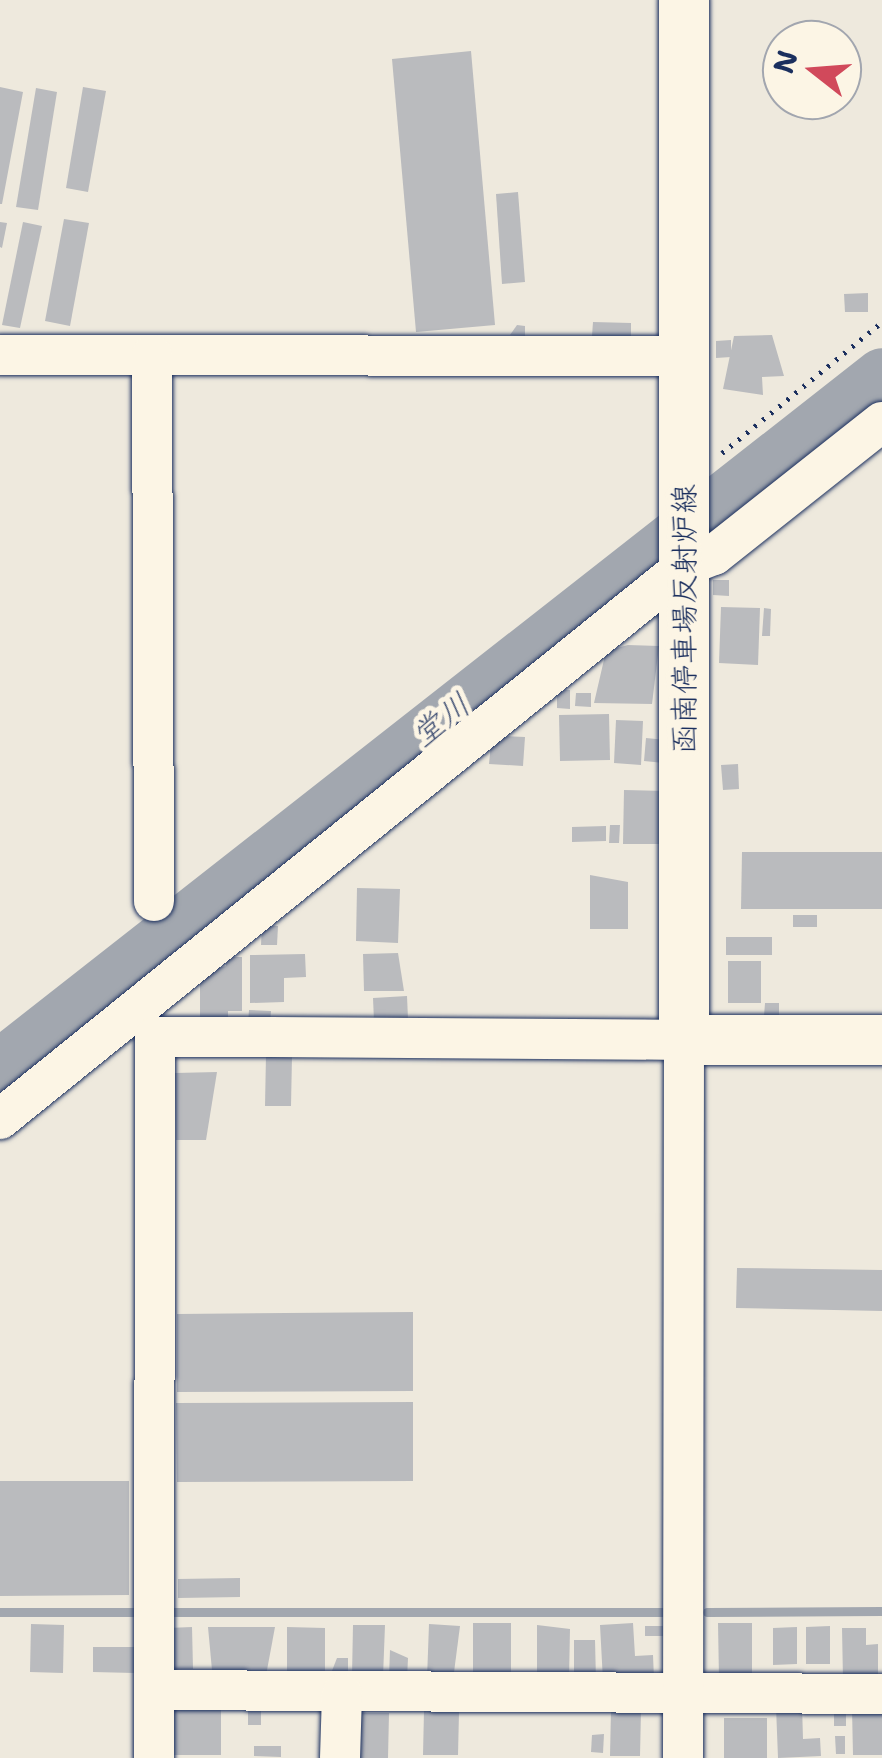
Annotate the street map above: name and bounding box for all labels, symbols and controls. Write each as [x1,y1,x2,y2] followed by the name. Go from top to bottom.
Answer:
[762,20,862,120] north arrow
[764,46,807,78] text: N
[667,484,703,754] street label: 函南停車場反射炉線
[404,685,478,755] water label: 堂川

